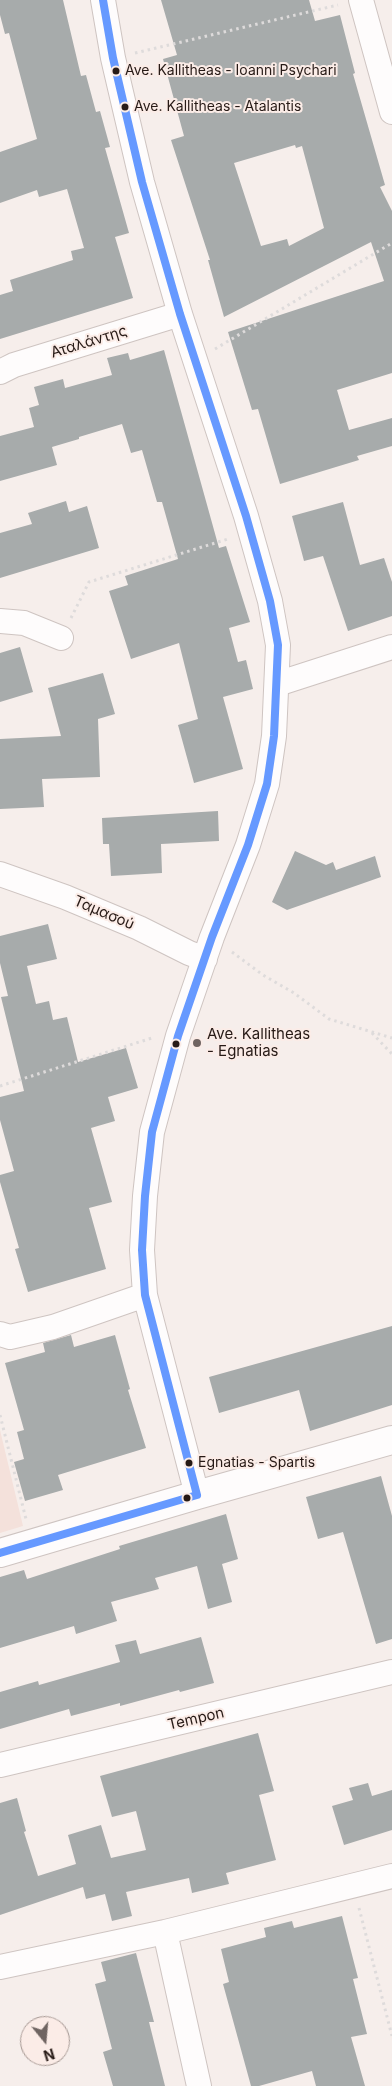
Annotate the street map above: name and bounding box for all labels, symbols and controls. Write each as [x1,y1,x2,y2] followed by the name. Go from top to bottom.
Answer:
[125,63,337,79] place label: Ave. Kallitheas - Ioanni Psychari
[111,66,121,76] marker: Ave. Kallitheas - Ioanni Psychari
[134,99,301,115] place label: Ave. Kallitheas - Atalantis
[120,102,130,112] marker: Ave. Kallitheas - Atalantis
[49,322,129,362] street label: Αταλάντης
[71,892,137,934] street label: Ταμασού
[207,1025,310,1060] place label: Ave. Kallitheas - Egnatias
[191,1037,203,1049] marker: Ave. Kallitheas - Egnatias
[171,1039,181,1049] unlabelled marker
[198,1455,315,1471] place label: Egnatias - Spartis
[184,1458,194,1468] marker: Egnatias - Spartis
[182,1493,192,1503] unlabelled marker
[166,1704,226,1734] street label: Tempon
[20,2016,70,2066] north arrow
[42,2045,57,2065] text: N

